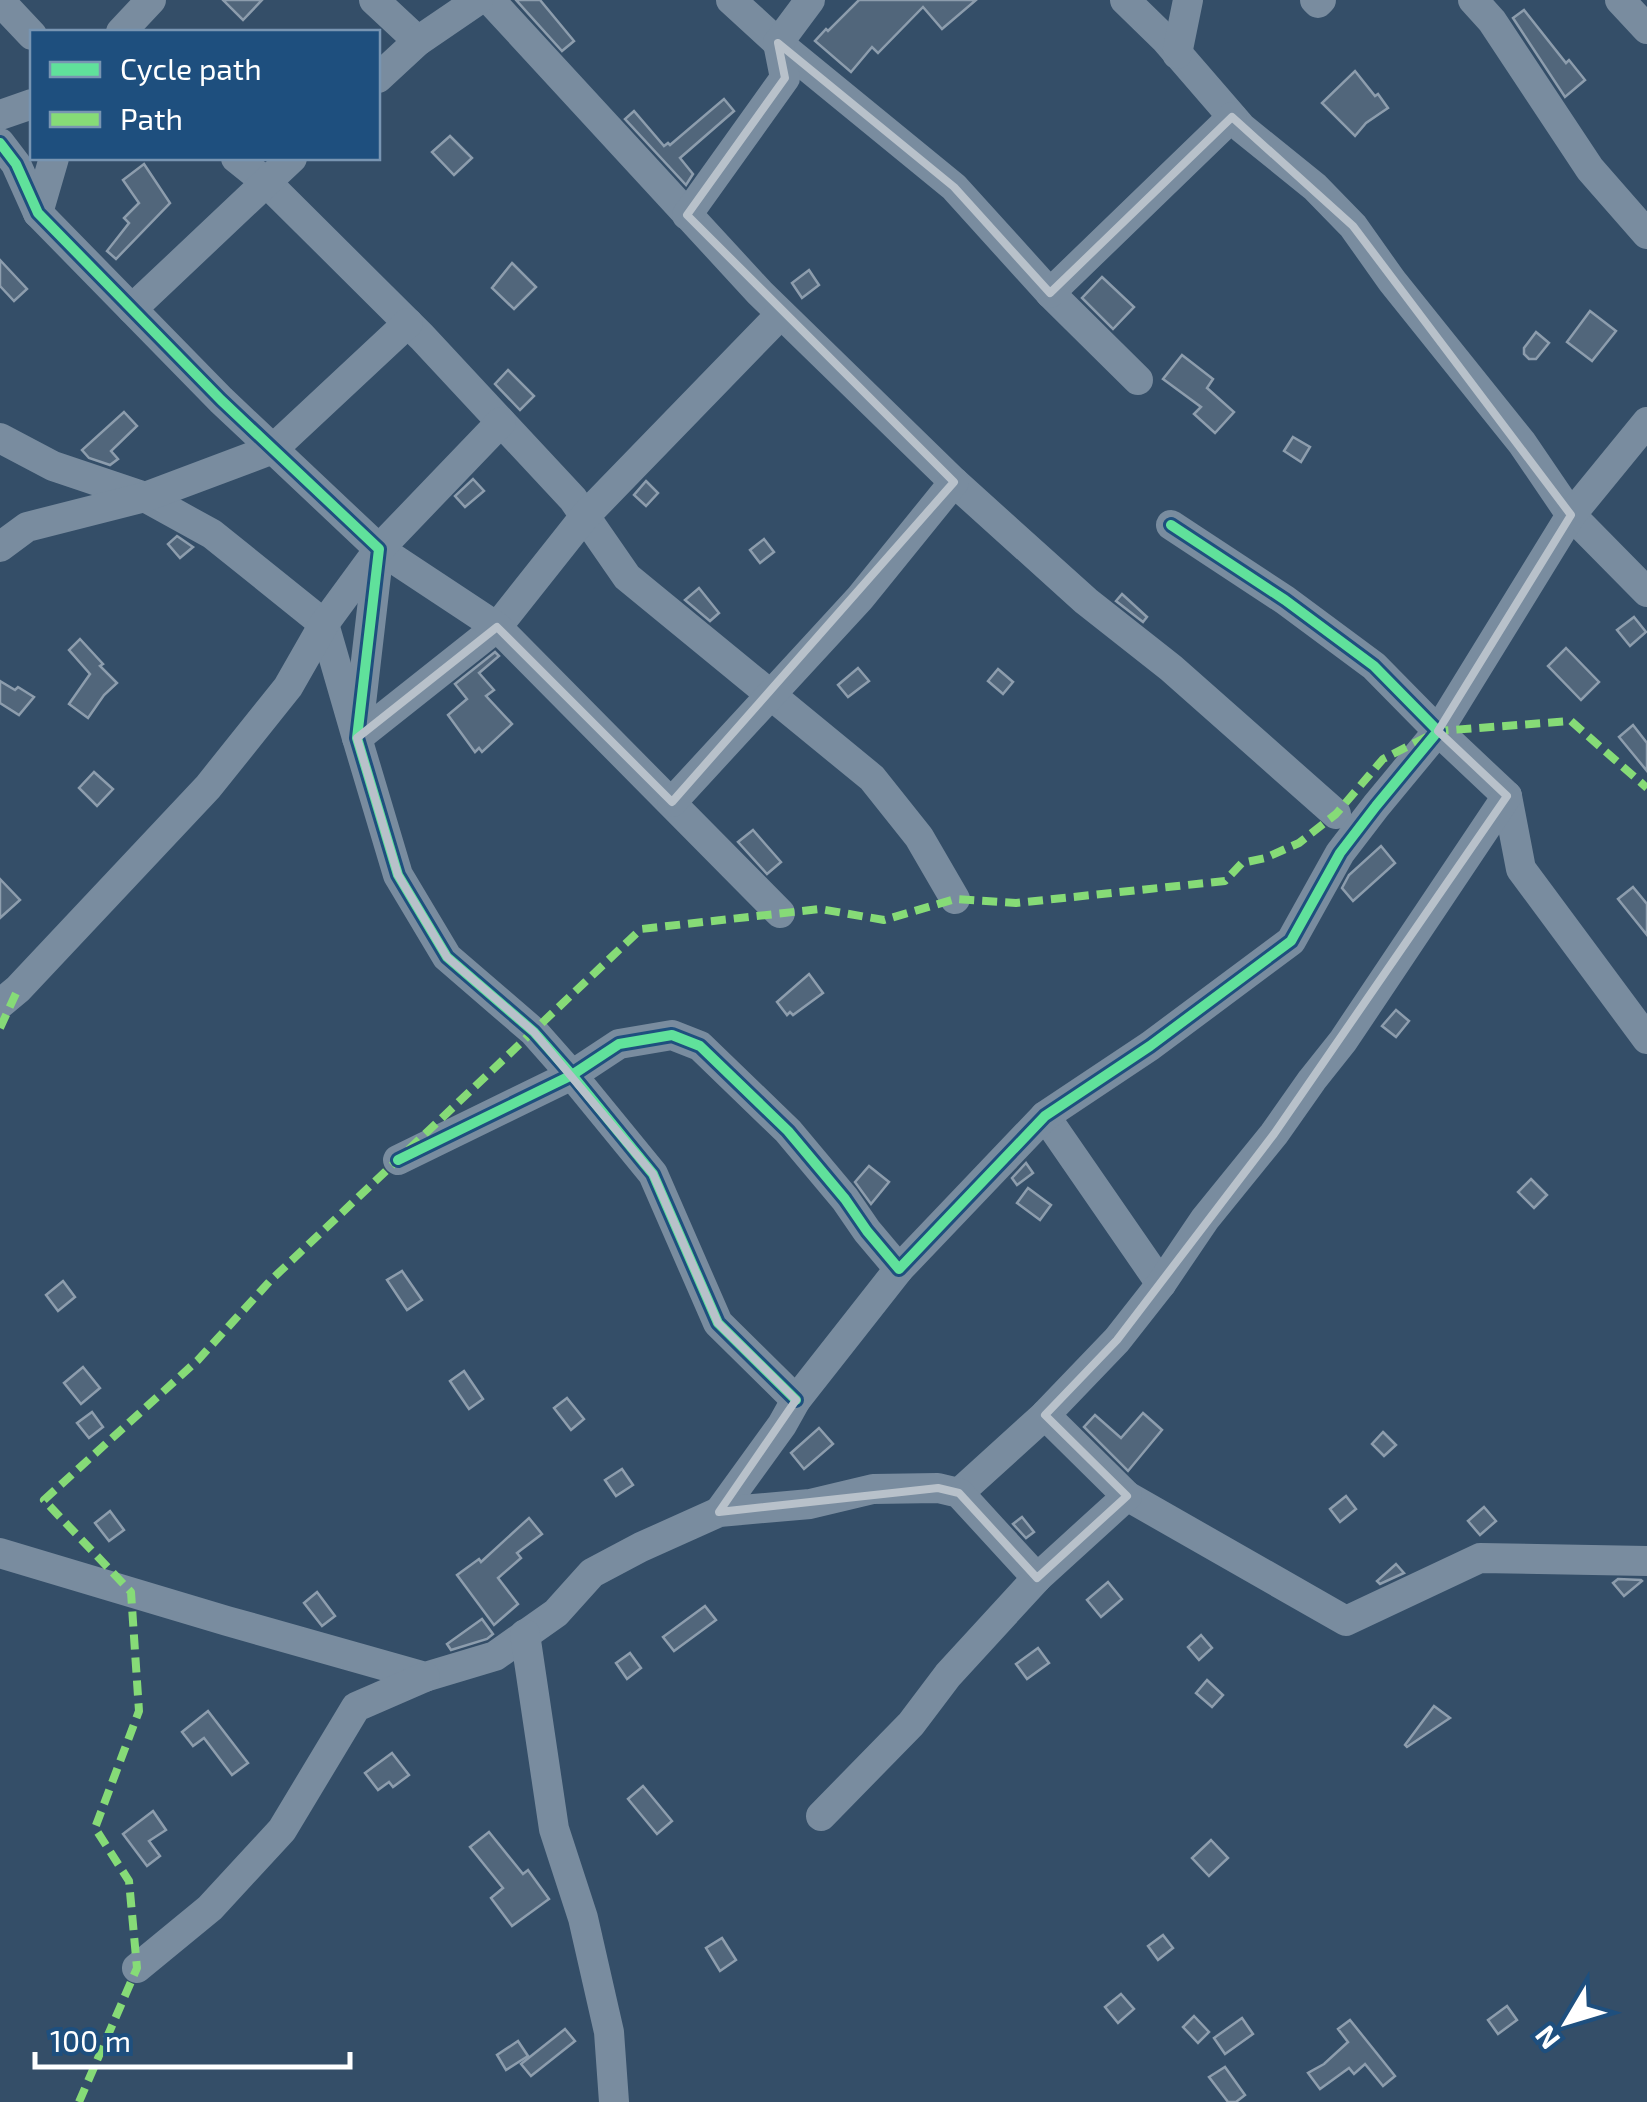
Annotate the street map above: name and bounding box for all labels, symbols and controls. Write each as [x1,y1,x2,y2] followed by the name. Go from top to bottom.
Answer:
[30,30,380,160] legend
[120,50,262,86] text: Cycle path
[120,100,183,136] text: Path
[1517,1972,1617,2072] north arrow
[35,2007,350,2069] scale bar
[1527,2020,1566,2056] text: N
[50,2022,131,2058] text: 100 m

